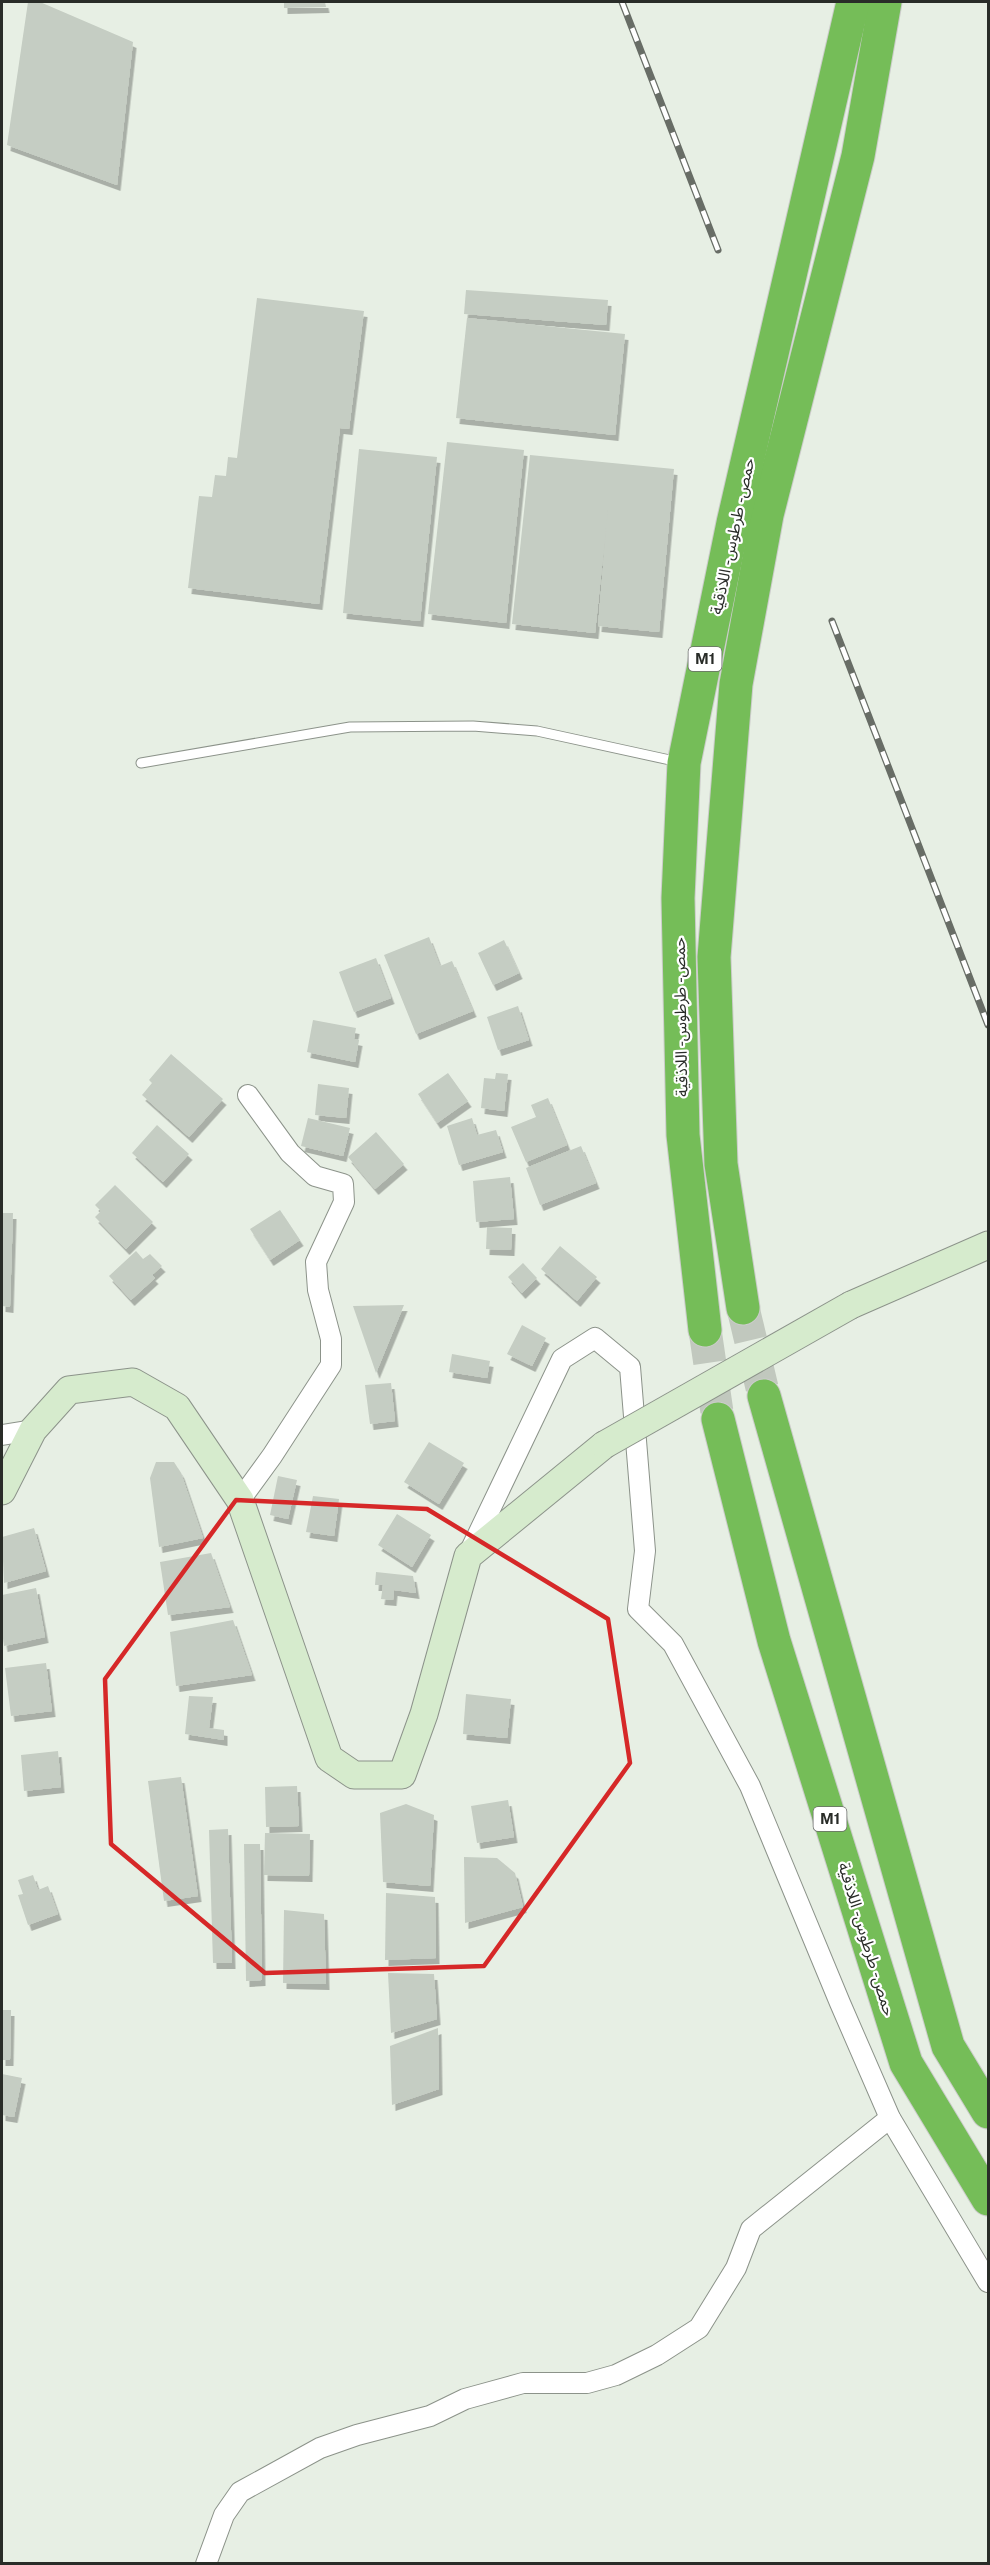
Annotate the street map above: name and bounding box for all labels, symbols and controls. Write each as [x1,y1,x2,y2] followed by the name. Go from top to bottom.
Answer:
[707,456,758,616] street label: حمص - طرطوس - اللاذقية
[688,647,722,671] road number: M1
[670,937,691,1097] street label: حمص - طرطوس - اللاذقية
[814,1807,846,1831] road number: M1
[834,1860,899,2018] street label: حمص - طرطوس - اللاذقية

